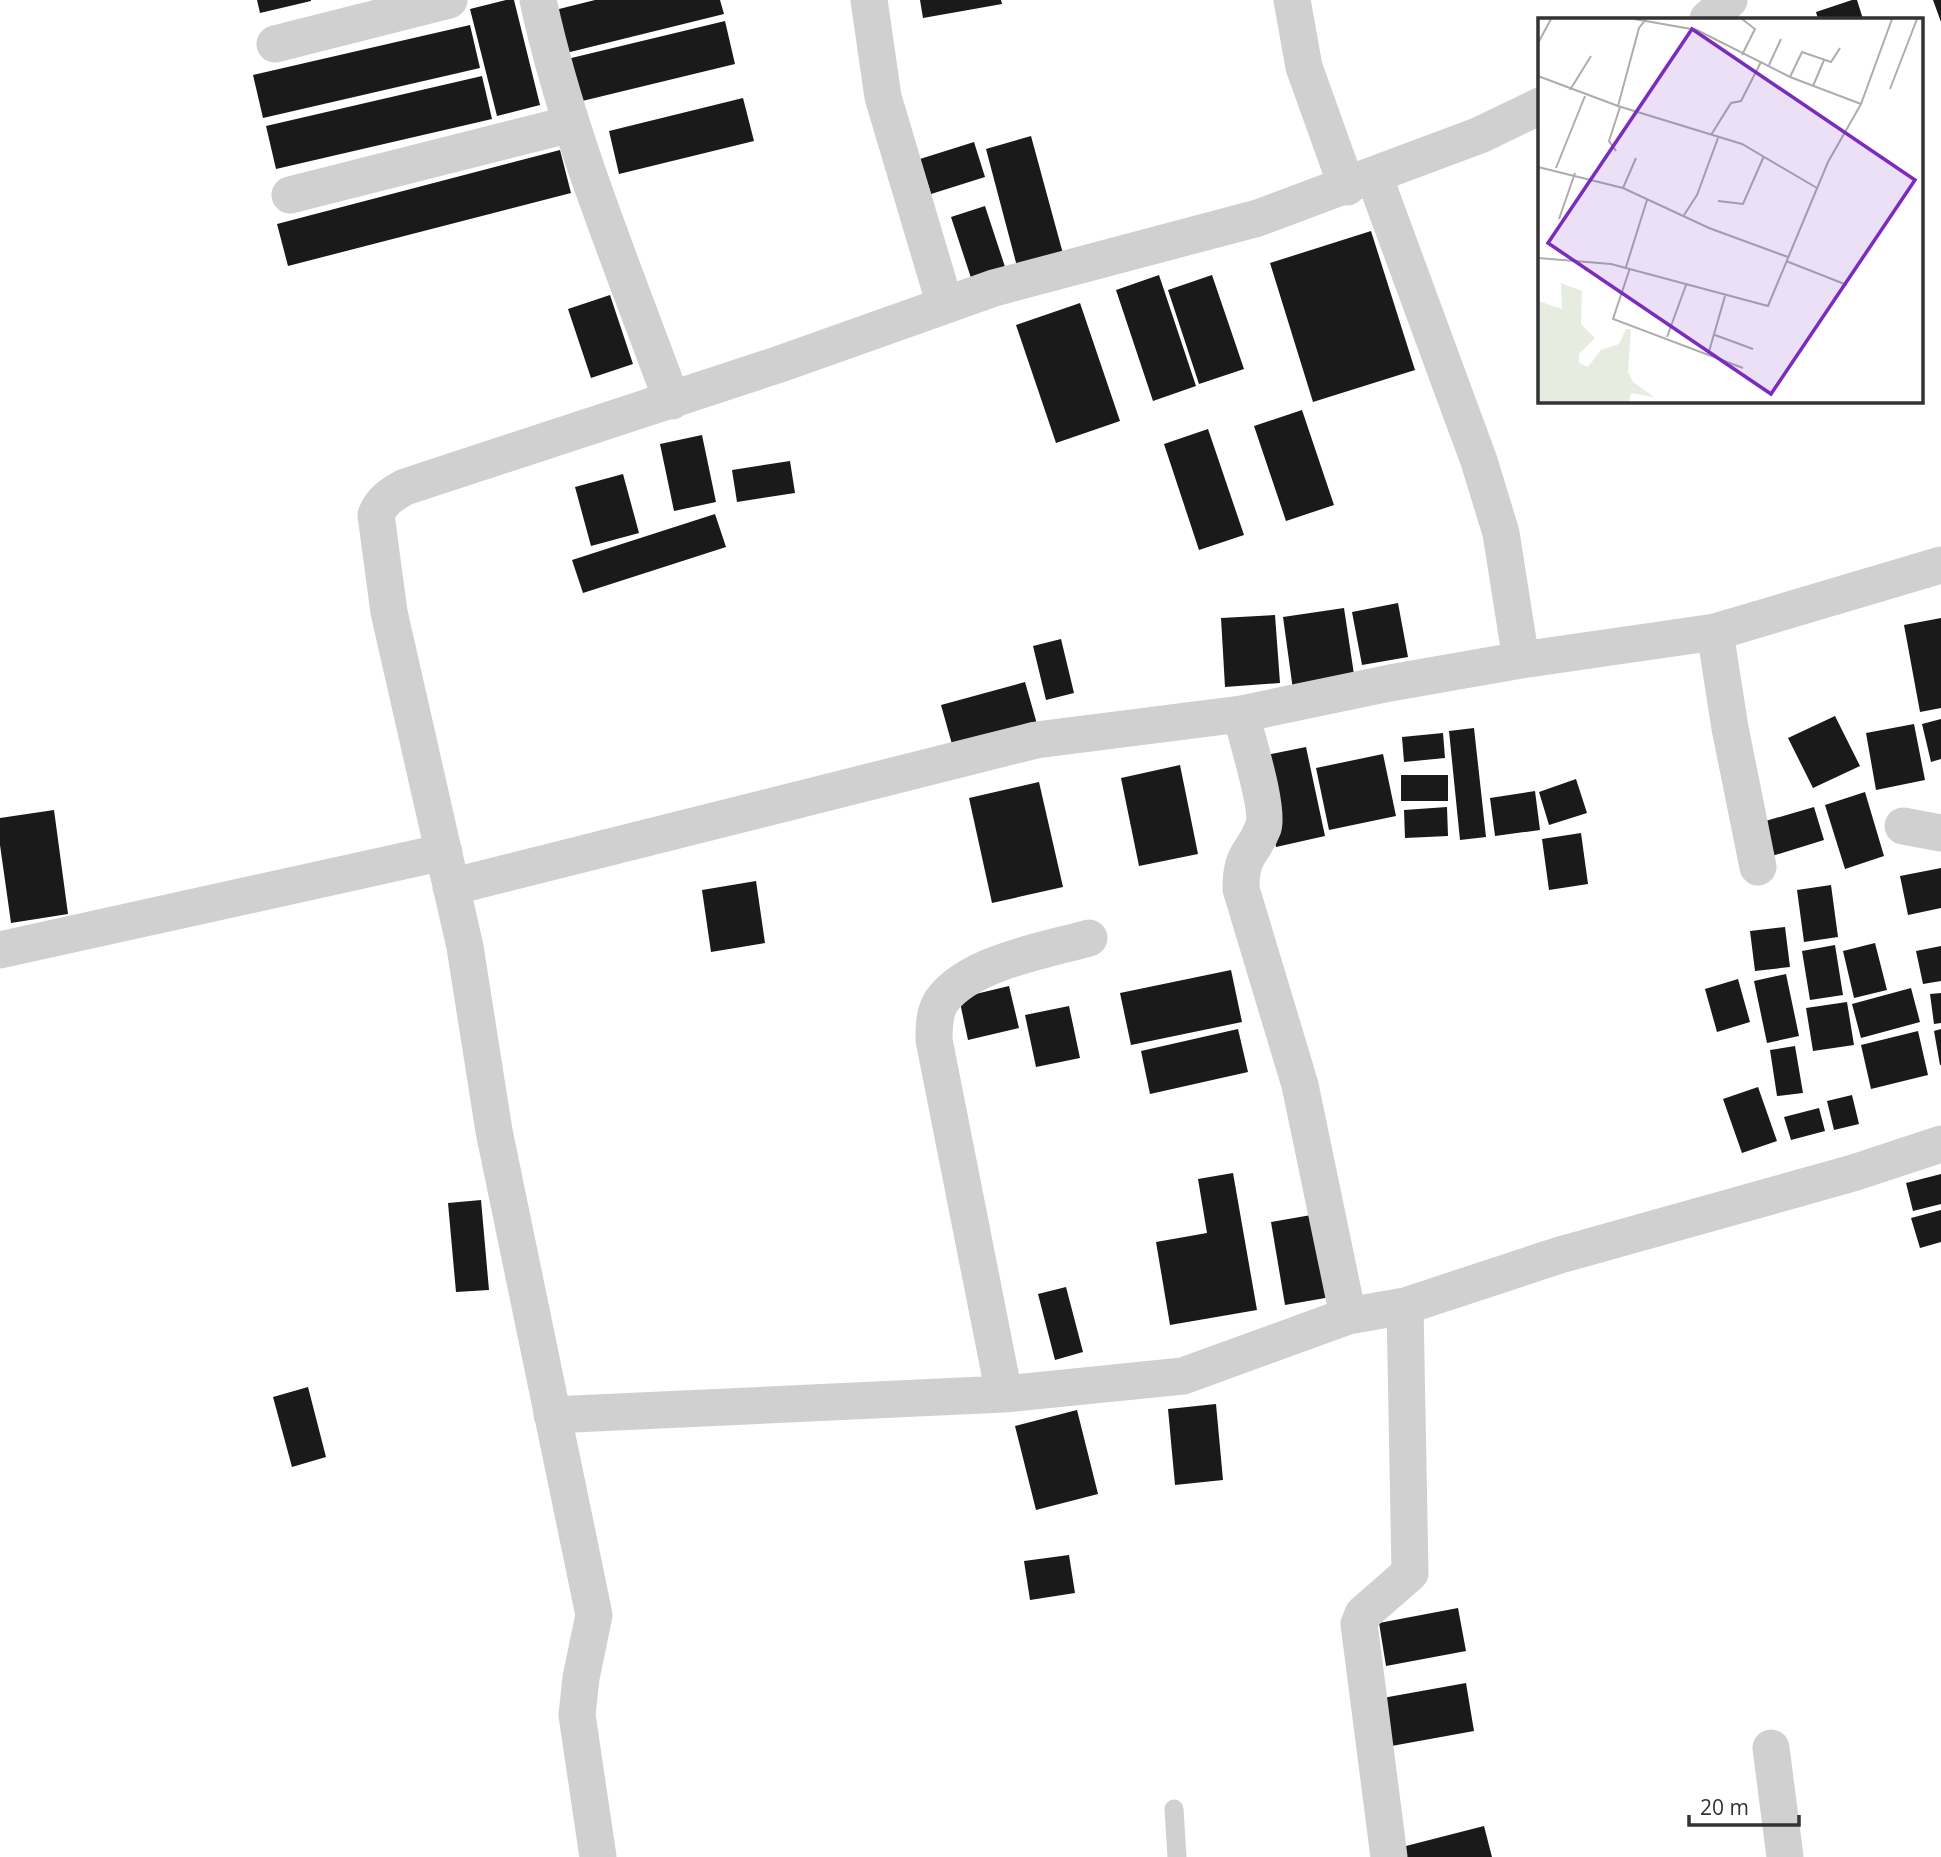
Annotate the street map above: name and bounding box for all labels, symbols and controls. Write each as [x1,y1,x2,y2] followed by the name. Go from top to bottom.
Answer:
[1538,18,1924,402] inset map
[1689,1784,1799,1828] scale bar
[1700,1793,1749,1821] text: 20 m

